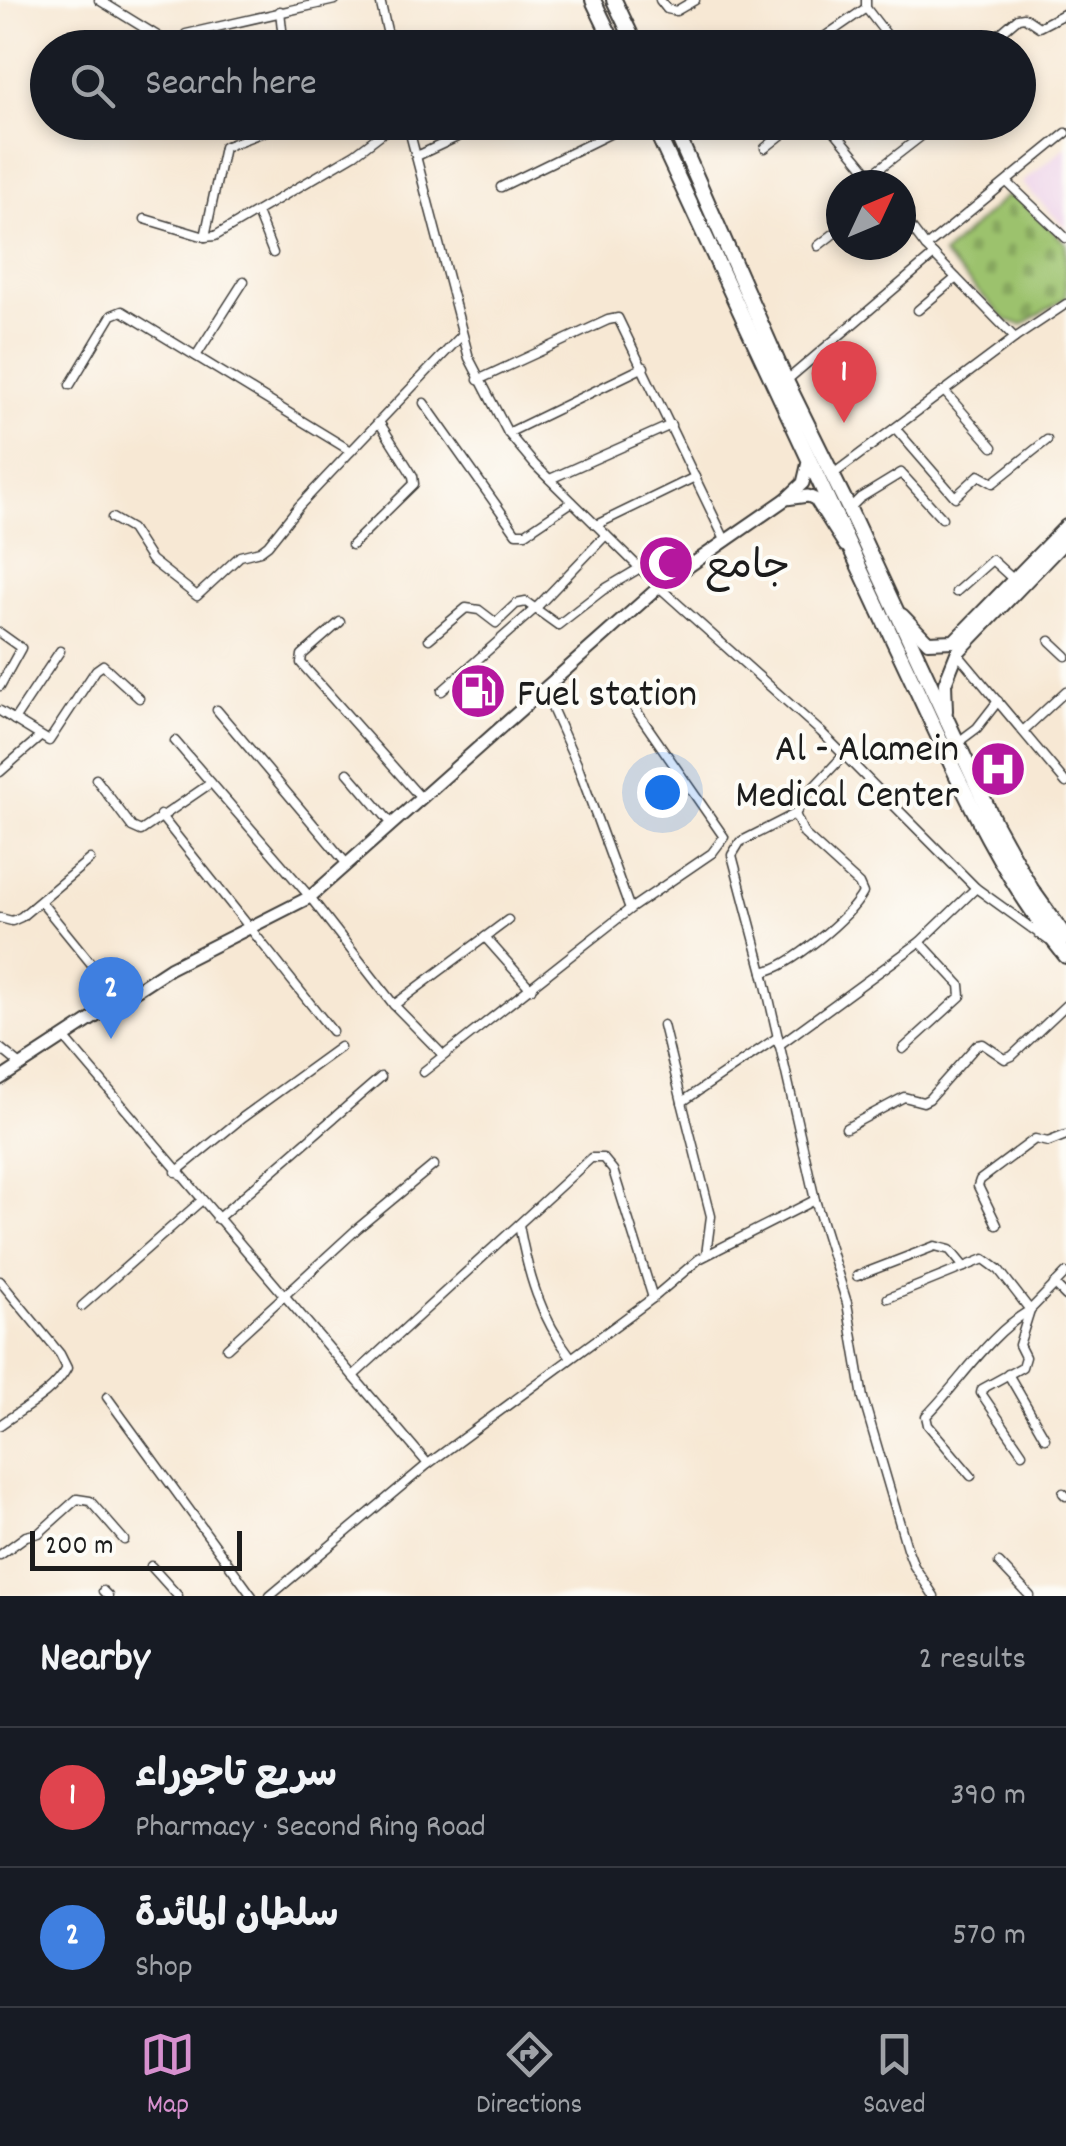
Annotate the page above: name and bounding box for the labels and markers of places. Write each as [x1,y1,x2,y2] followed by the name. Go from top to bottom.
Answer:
[812,340,876,423] pin: 1
[636,533,696,593] mosque icon: جامع
[705,541,790,598] place label: جامع
[448,661,508,721] fuel station icon: Fuel station
[517,669,697,726] place label: Fuel station
[735,724,959,827] place label: Al - Alamein Medical Center
[968,739,1028,799] hospital icon: Al - Alamein Medical Center
[78,956,144,1039] pin: 2

